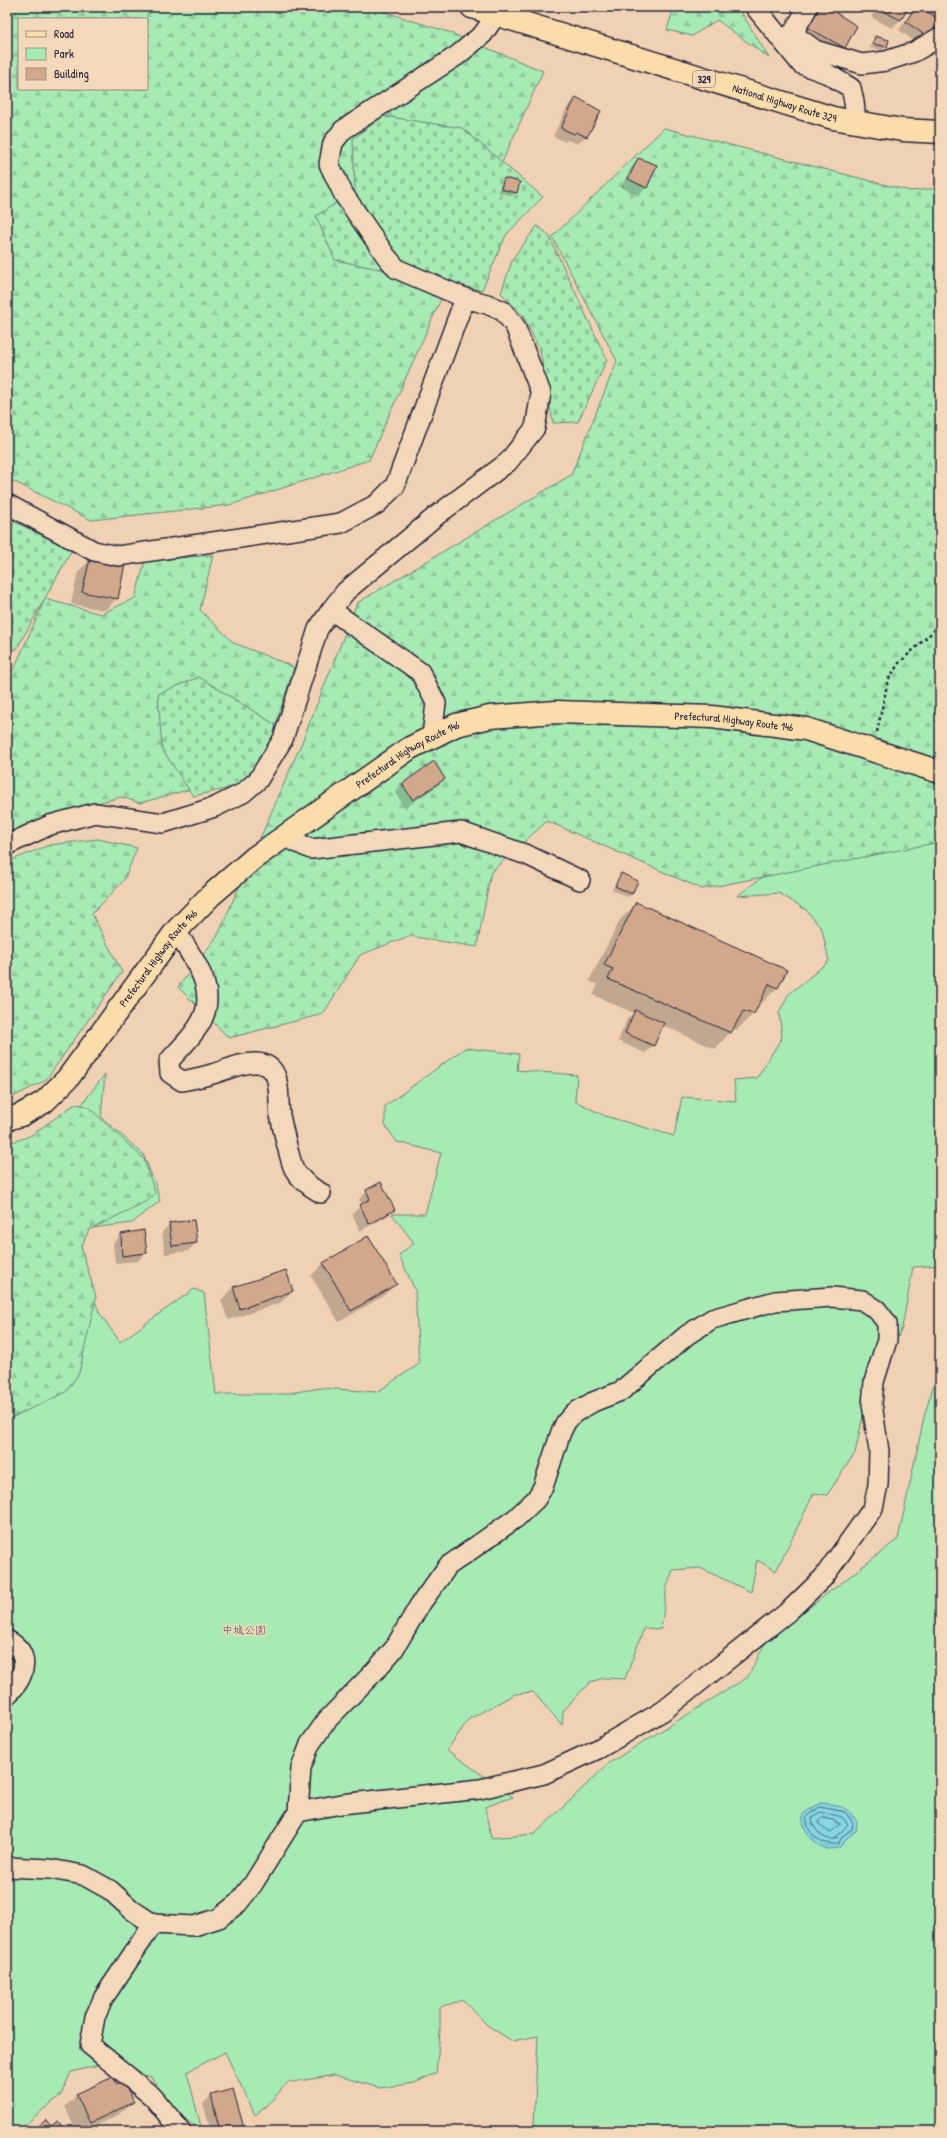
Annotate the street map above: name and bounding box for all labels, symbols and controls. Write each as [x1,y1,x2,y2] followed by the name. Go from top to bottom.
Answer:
[18,18,148,90] legend
[54,25,74,42] text: Road
[54,45,74,62] text: Park
[54,65,89,82] text: Building
[693,71,715,87] road number: 329
[731,81,838,125] street label: National Highway Route 329
[674,709,795,734] street label: Prefectural Highway Route 146
[353,717,461,791] street label: Prefectural Highway Route 146
[116,906,201,1009] street label: Prefectural Highway Route 146
[222,1623,266,1637] park label: 中城公園

